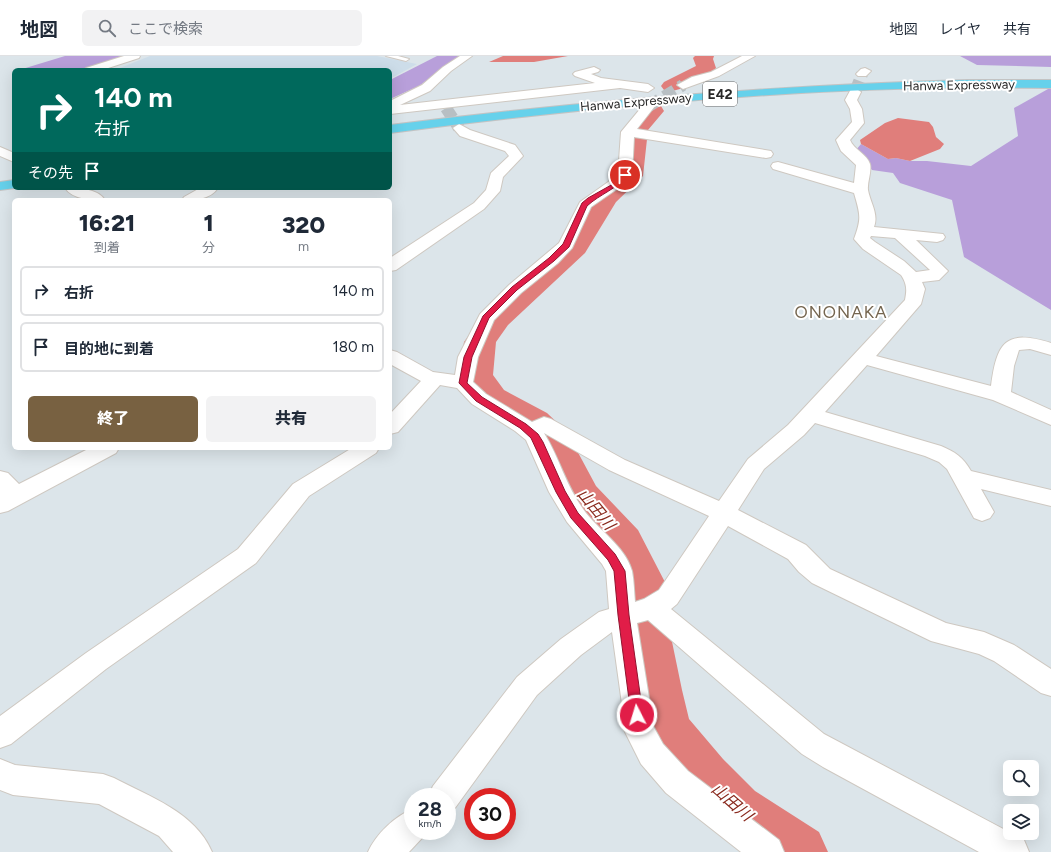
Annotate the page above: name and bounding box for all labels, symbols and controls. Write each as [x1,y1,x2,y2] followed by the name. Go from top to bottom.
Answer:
[82,10,362,46] search box
[96,17,118,39] icon: search
[20,18,58,41] text: 地図
[128,20,203,38] text: ここで検索
[889,21,917,38] text: 地図
[939,21,981,38] text: レイヤ
[1003,21,1031,38] text: 共有
[903,77,1015,93] street label: Hanwa Expressway
[94,80,173,114] text: 140 m
[703,82,737,106] road number: E42
[28,84,80,136] icon: right
[580,90,693,114] street label: Hanwa Expressway
[94,118,130,140] text: 右折
[608,158,642,192] pin
[81,160,103,182] icon: arrive
[28,164,73,182] text: その先
[614,164,636,186] icon: arrive
[79,208,135,237] text: 16:21
[203,208,214,237] text: 1
[282,210,325,239] text: 320
[298,239,309,254] text: m
[94,240,120,255] text: 到着
[202,240,215,255] text: 分
[30,280,52,302] icon: right
[332,282,374,300] text: 140 m
[64,284,94,302] text: 右折
[794,302,888,322] district label: ONONAKA
[30,336,52,358] icon: arrive
[333,338,374,356] text: 180 m
[64,340,154,358] text: 目的地に到着
[28,396,198,442] button: 終了
[206,396,376,442] button: 共有
[573,485,620,535] water label: 山田川
[616,694,658,736] position arrow
[1003,760,1039,840] map controls
[1003,760,1039,796] button: search
[708,779,758,826] water label: 山田川
[464,788,516,840] speed limit sign: 30
[418,797,442,821] text: 28
[1003,804,1039,840] button: layers
[419,817,441,830] text: km/h

